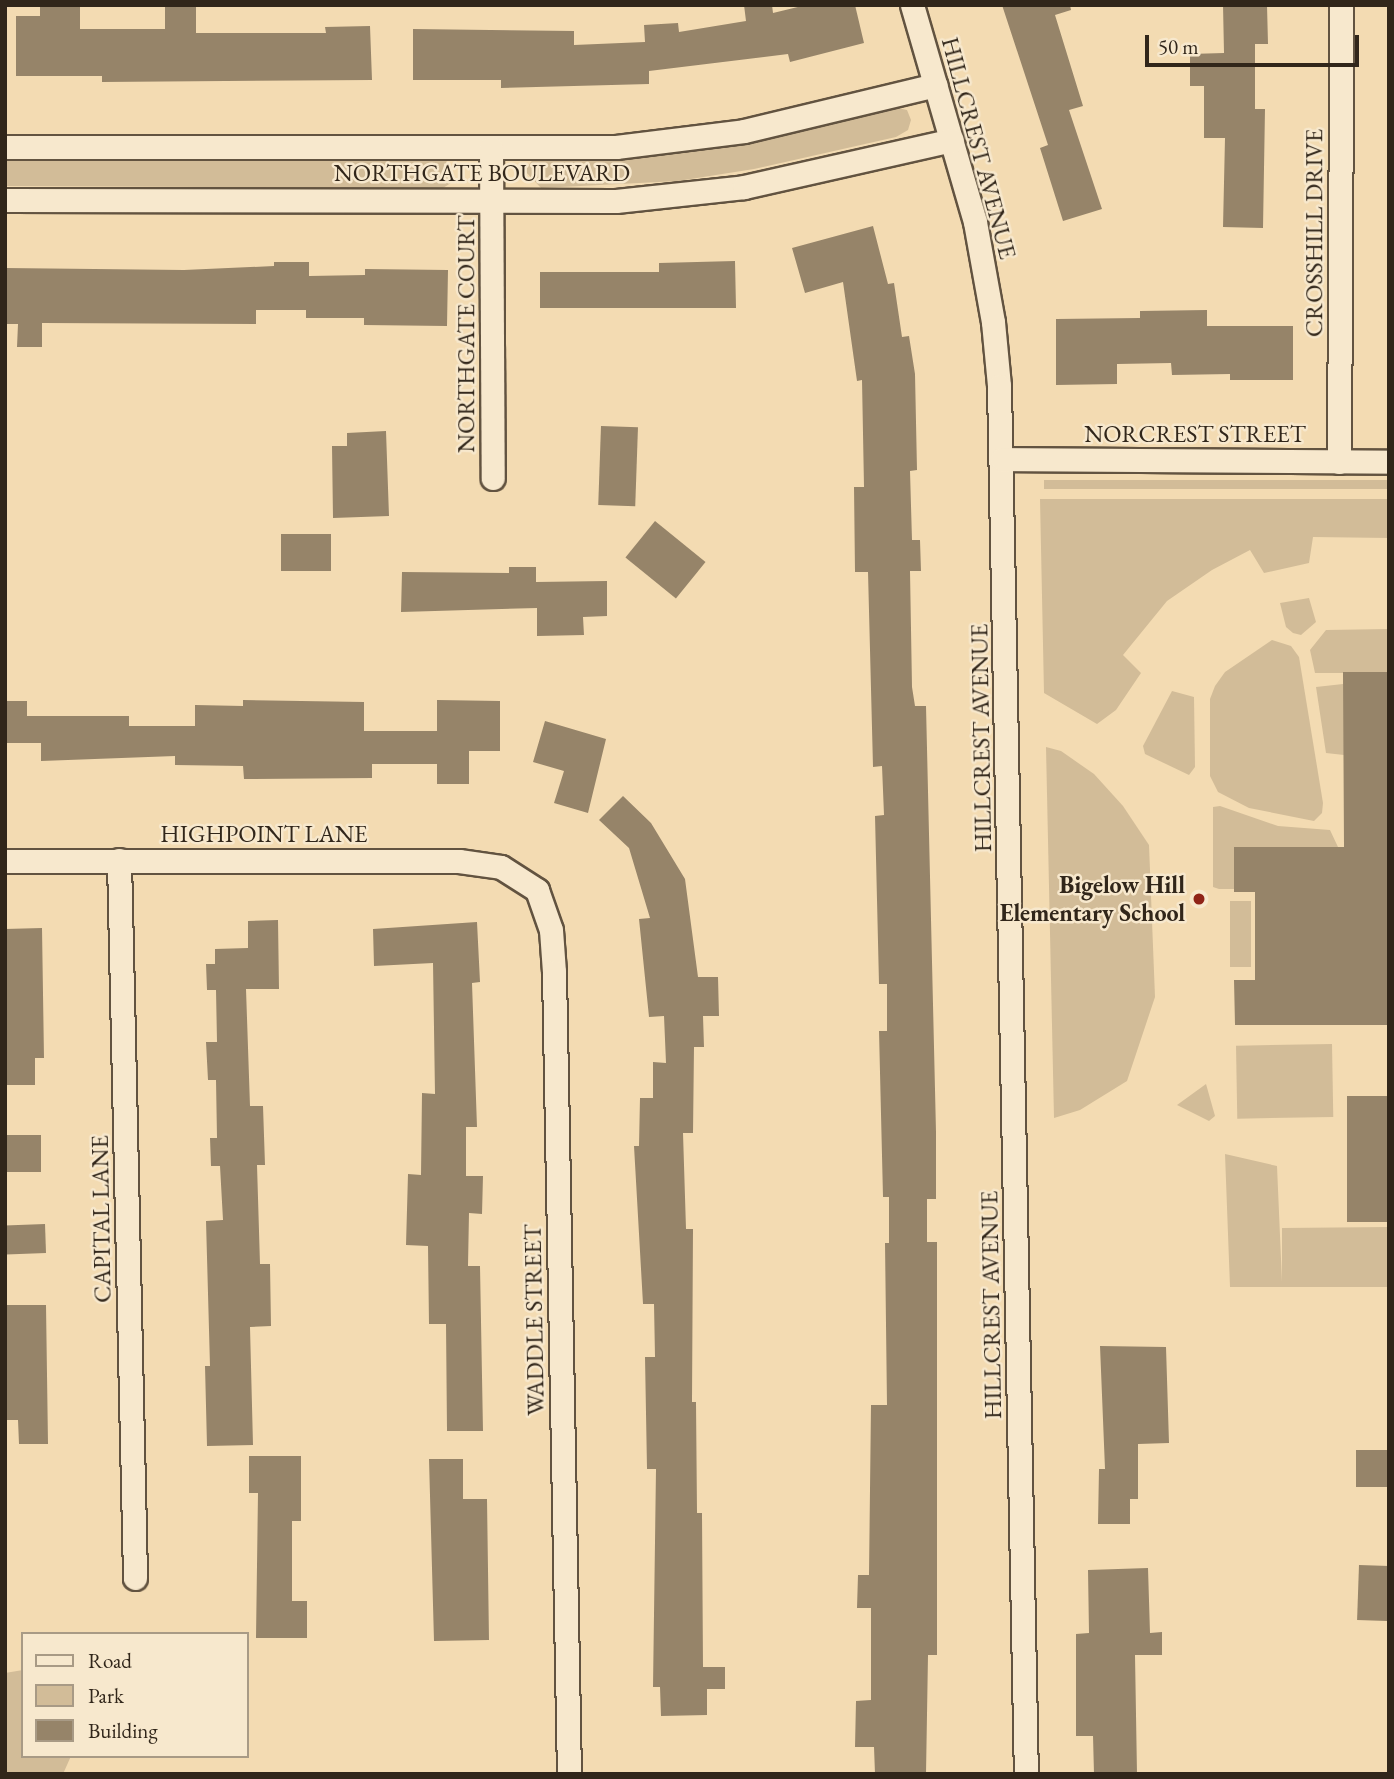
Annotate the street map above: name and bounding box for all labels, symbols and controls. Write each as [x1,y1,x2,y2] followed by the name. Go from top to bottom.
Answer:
[1149,21,1362,65] scale bar
[1158,33,1199,60] text: 50 m
[936,34,1022,262] street label: HILLCREST AVENUE
[1300,129,1328,337] street label: CROSSHILL DRIVE
[334,159,630,187] street label: NORTHGATE BOULEVARD
[452,215,480,453] street label: NORTHGATE COURT
[1084,420,1306,448] street label: NORCREST STREET
[965,624,997,852] street label: HILLCREST AVENUE
[160,820,368,848] street label: HIGHPOINT LANE
[1000,871,1185,927] place label: Bigelow Hill Elementary School
[1191,891,1207,907] marker: Bigelow Hill Elementary School
[85,1135,117,1303] street label: CAPITAL LANE
[975,1191,1007,1419] street label: HILLCREST AVENUE
[518,1224,550,1416] street label: WADDLE STREET
[21,1632,248,1758] legend
[88,1647,132,1674] text: Road
[88,1682,124,1709] text: Park
[88,1717,158,1744] text: Building

